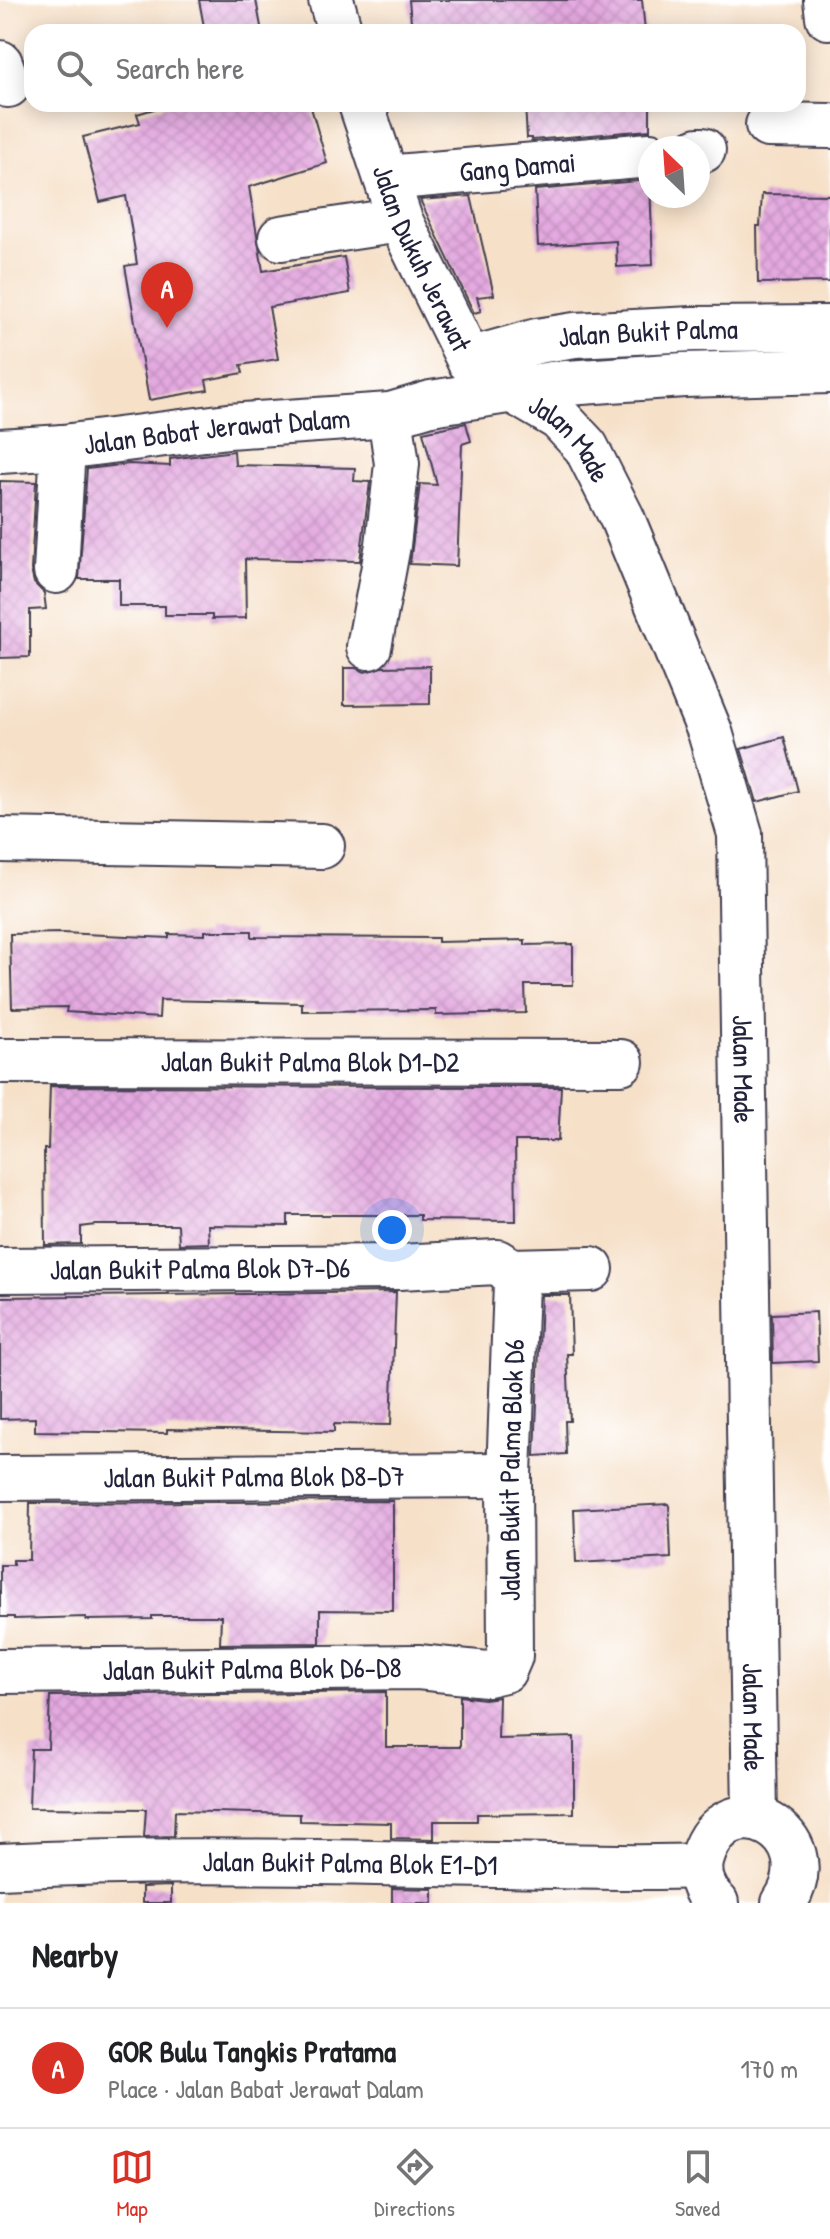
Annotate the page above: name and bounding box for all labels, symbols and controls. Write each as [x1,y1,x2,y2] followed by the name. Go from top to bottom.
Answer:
[24,24,806,112] search box
[52,46,96,90] icon: search
[116,48,244,88] text: Search here
[638,136,710,208] north arrow
[458,143,577,191] street label: Gang Damai
[364,160,481,358] street label: Jalan Dukuh Jerawat
[141,262,193,328] pin: A
[555,310,738,356] street label: Jalan Bukit Palma
[522,385,620,489] street label: Jalan Made
[81,399,351,463] street label: Jalan Babat Jerawat Dalam
[724,1015,763,1124] street label: Jalan Made
[160,1042,460,1081] street label: Jalan Bukit Palma Blok D1-D2
[372,1210,412,1250] your location
[49,1248,351,1289] street label: Jalan Bukit Palma Blok D7-D6
[490,1338,533,1601] street label: Jalan Bukit Palma Blok D6
[103,1457,405,1496] street label: Jalan Bukit Palma Blok D8-D7
[102,1648,402,1689] street label: Jalan Bukit Palma Blok D6-D8
[734,1663,773,1772] street label: Jalan Made
[202,1842,498,1884] street label: Jalan Bukit Palma Blok E1-D1
[32,1932,118,1978] text: Nearby
[108,2031,396,2071] text: GOR Bulu Tangkis Pratama
[52,2051,64,2086] text: A
[740,2051,798,2086] text: 170 m
[108,2071,424,2106] text: Place · Jalan Babat Jerawat Dalam
[110,2145,154,2223] tab: Map
[374,2145,455,2223] tab: Directions
[675,2145,720,2223] tab: Saved

